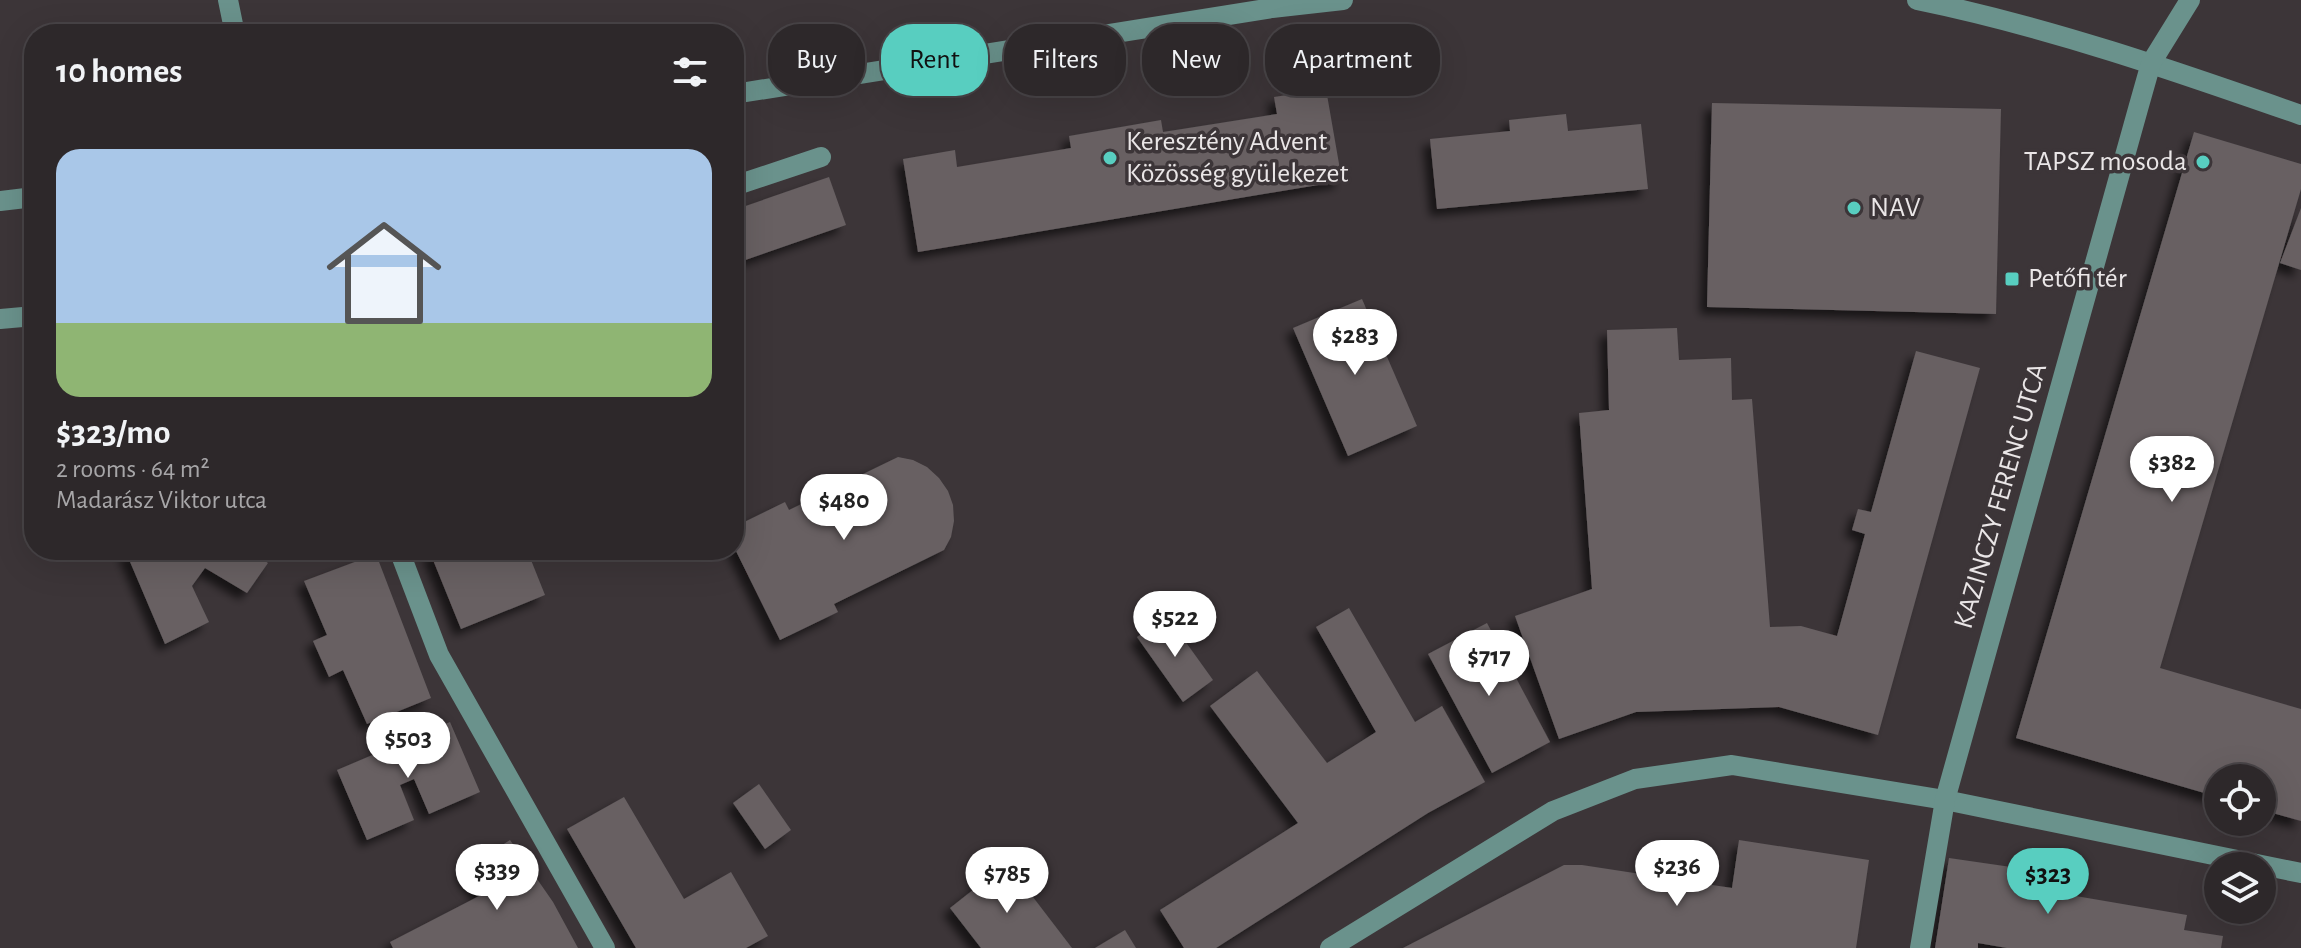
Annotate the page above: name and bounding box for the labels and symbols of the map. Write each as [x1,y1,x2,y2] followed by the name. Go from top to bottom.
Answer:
[1126,128,1349,188] place label: Keresztény Advent Közösség gyülekezet
[2024,148,2187,176] place label: TAPSZ mosoda
[1101,149,1119,167] marker: Keresztény Advent Közösség gyülekezet
[2194,153,2212,171] marker: TAPSZ mosoda
[1870,194,1921,222] place label: NAV
[1845,199,1863,217] marker: NAV
[2028,265,2127,293] place label: Petőfi tér
[2003,270,2021,288] marker: Petőfi tér
[1308,309,1402,377] pin: $283
[1950,360,2052,632] street label: KAZINCZY FERENC UTCA
[2125,436,2219,504] pin: $382
[797,474,891,542] pin: $480
[1128,591,1222,659] pin: $522
[1442,630,1536,698] pin: $717
[361,712,455,780] pin: $503
[1630,840,1724,908] pin: $236
[450,844,544,912] pin: $339
[960,847,1054,915] pin: $785
[2001,848,2095,916] pin: $323

